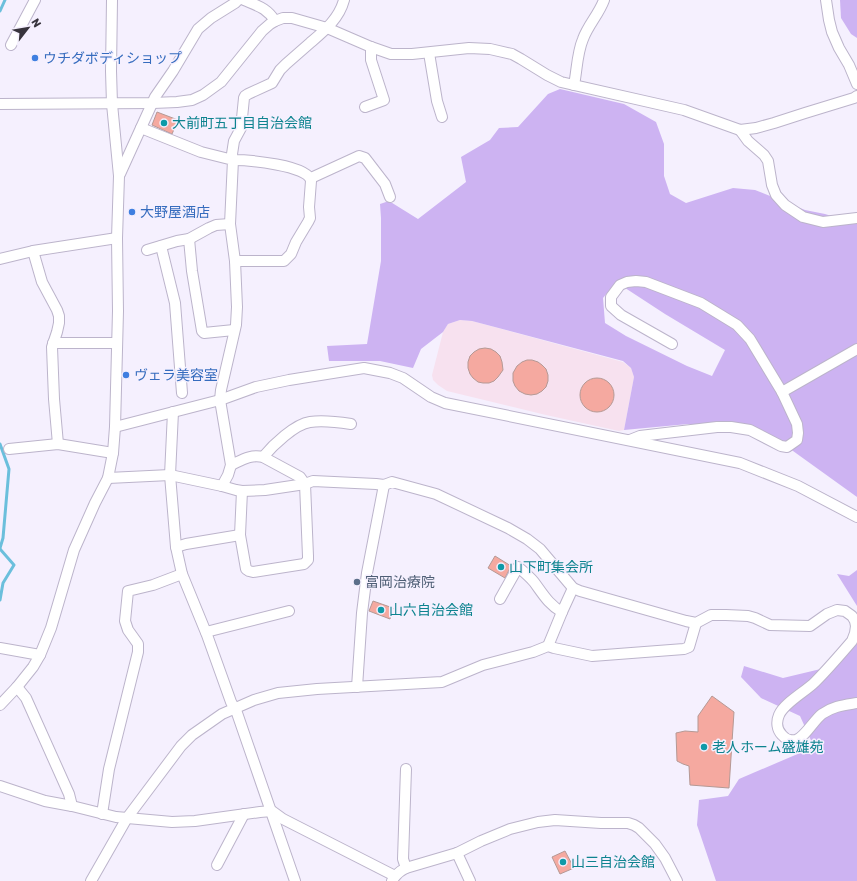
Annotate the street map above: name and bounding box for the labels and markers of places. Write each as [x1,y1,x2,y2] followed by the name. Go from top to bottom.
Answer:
[43,50,182,67] place label: ウチダボディショップ
[30,53,40,63] marker: ウチダボディショップ
[172,115,312,132] place label: 大前町五丁目自治会館
[159,118,169,128] marker: 大前町五丁目自治会館
[140,204,210,221] place label: 大野屋酒店
[127,207,137,217] marker: 大野屋酒店
[134,367,218,384] place label: ヴェラ美容室
[121,370,131,380] marker: ヴェラ美容室
[509,559,593,576] place label: 山下町集会所
[496,562,506,572] marker: 山下町集会所
[365,574,435,591] place label: 富岡治療院
[352,577,362,587] marker: 富岡治療院
[389,602,473,619] place label: 山六自治会館
[376,605,386,615] marker: 山六自治会館
[712,739,824,756] place label: 老人ホーム盛雄苑
[699,742,709,752] marker: 老人ホーム盛雄苑
[571,854,655,871] place label: 山三自治会館
[558,857,568,867] marker: 山三自治会館

